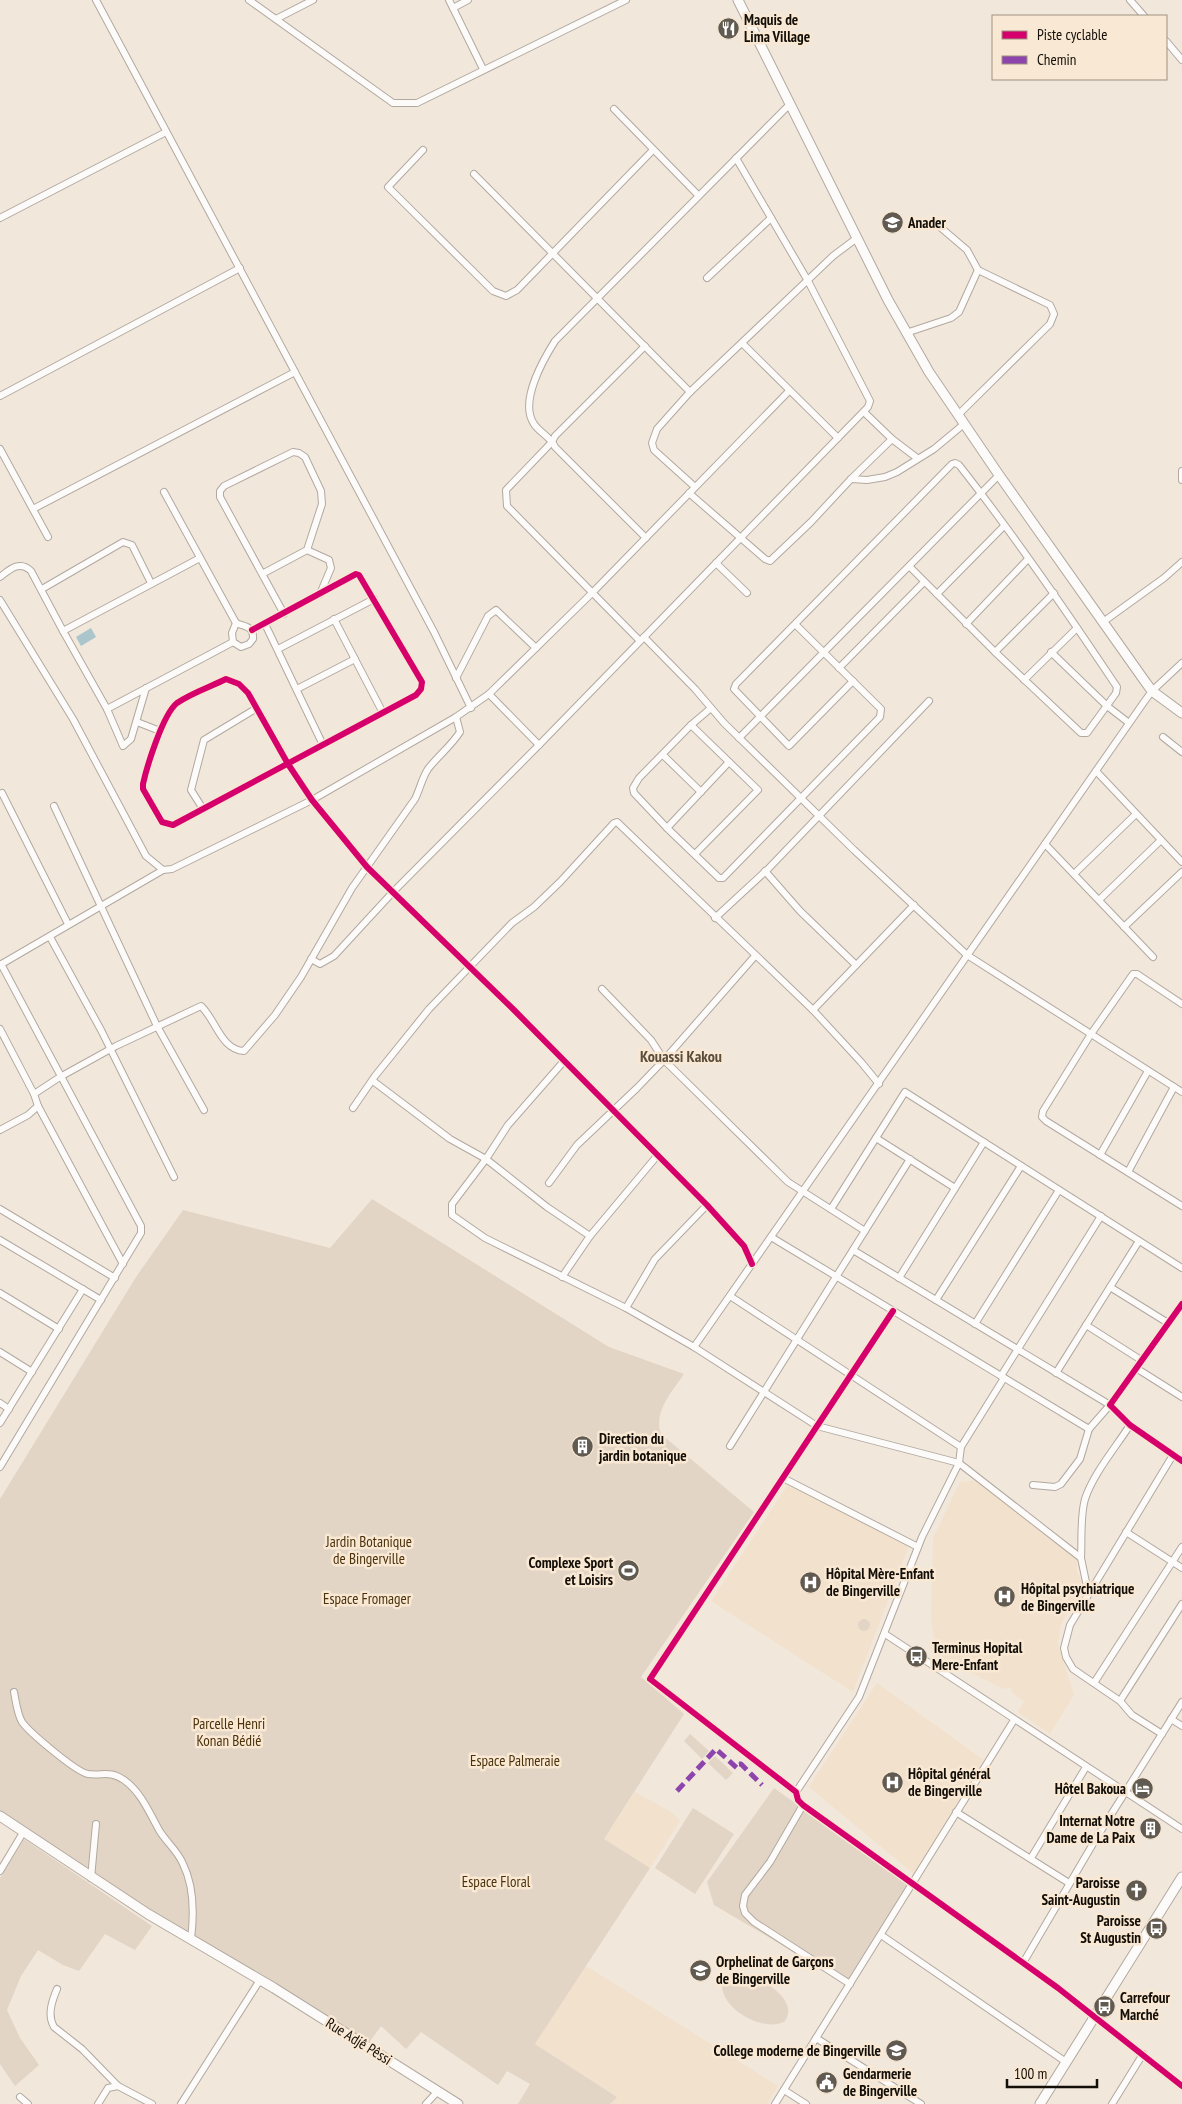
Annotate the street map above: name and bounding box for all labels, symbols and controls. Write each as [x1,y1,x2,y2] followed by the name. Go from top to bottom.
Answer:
[744,10,810,46] place label: Maquis de Lima Village
[992,15,1167,80] legend
[716,16,740,40] restaurant icon: Maquis de Lima Village
[1037,25,1107,44] text: Piste cyclable
[1037,50,1076,69] text: Chemin
[880,210,904,234] school or university icon: Anader
[907,213,947,232] place label: Anader
[640,1046,722,1066] district label: Kouassi Kakou
[598,1429,687,1465] place label: Direction du jardin botanique
[571,1435,595,1459] building icon: Direction du jardin botanique
[325,1532,412,1568] park label: Jardin Botanique de Bingerville
[529,1553,614,1589] place label: Complexe Sport et Loisirs
[617,1559,641,1583] sports icon: Complexe Sport et Loisirs
[826,1564,935,1600] place label: Hôpital Mère-Enfant de Bingerville
[798,1570,822,1594] hospital icon: Hôpital Mère-Enfant de Bingerville
[1021,1579,1134,1615] place label: Hôpital psychiatrique de Bingerville
[993,1585,1017,1609] hospital icon: Hôpital psychiatrique de Bingerville
[323,1589,412,1608] park label: Espace Fromager
[932,1638,1023,1674] place label: Terminus Hopital Mere-Enfant
[904,1644,928,1668] bus stop icon: Terminus Hopital Mere-Enfant
[193,1714,265,1750] park label: Parcelle Henri Konan Bédié
[470,1751,560,1770] park label: Espace Palmeraie
[908,1764,991,1800] place label: Hôpital général de Bingerville
[880,1770,904,1794] hospital icon: Hôpital général de Bingerville
[1130,1776,1154,1800] hotel icon: Hôtel Bakoua
[1055,1779,1126,1798] place label: Hôtel Bakoua
[1047,1811,1135,1847] place label: Internat Notre Dame de La Paix
[1139,1817,1163,1841] building icon: Internat Notre Dame de La Paix
[462,1872,531,1891] park label: Espace Floral
[1041,1873,1120,1909] place label: Paroisse Saint-Augustin
[1124,1879,1148,1903] church icon: Paroisse Saint-Augustin
[1080,1911,1141,1947] place label: Paroisse St Augustin
[1145,1917,1169,1941] bus stop icon: Paroisse St Augustin
[716,1952,834,1988] place label: Orphelinat de Garçons de Bingerville
[688,1958,712,1982] school or university icon: Orphelinat de Garçons de Bingerville
[1120,1988,1171,2024] place label: Carrefour Marché
[1092,1994,1116,2018] bus stop icon: Carrefour Marché
[322,2013,396,2069] street label: Rue Adjê Pêssi
[885,2038,909,2062] school or university icon: College moderne de Bingerville
[714,2041,881,2060] place label: College moderne de Bingerville
[1007,2056,1097,2088] scale bar
[843,2064,917,2100] place label: Gendarmerie de Bingerville
[1014,2064,1047,2083] text: 100 m
[815,2070,839,2094] public building icon: Gendarmerie de Bingerville

